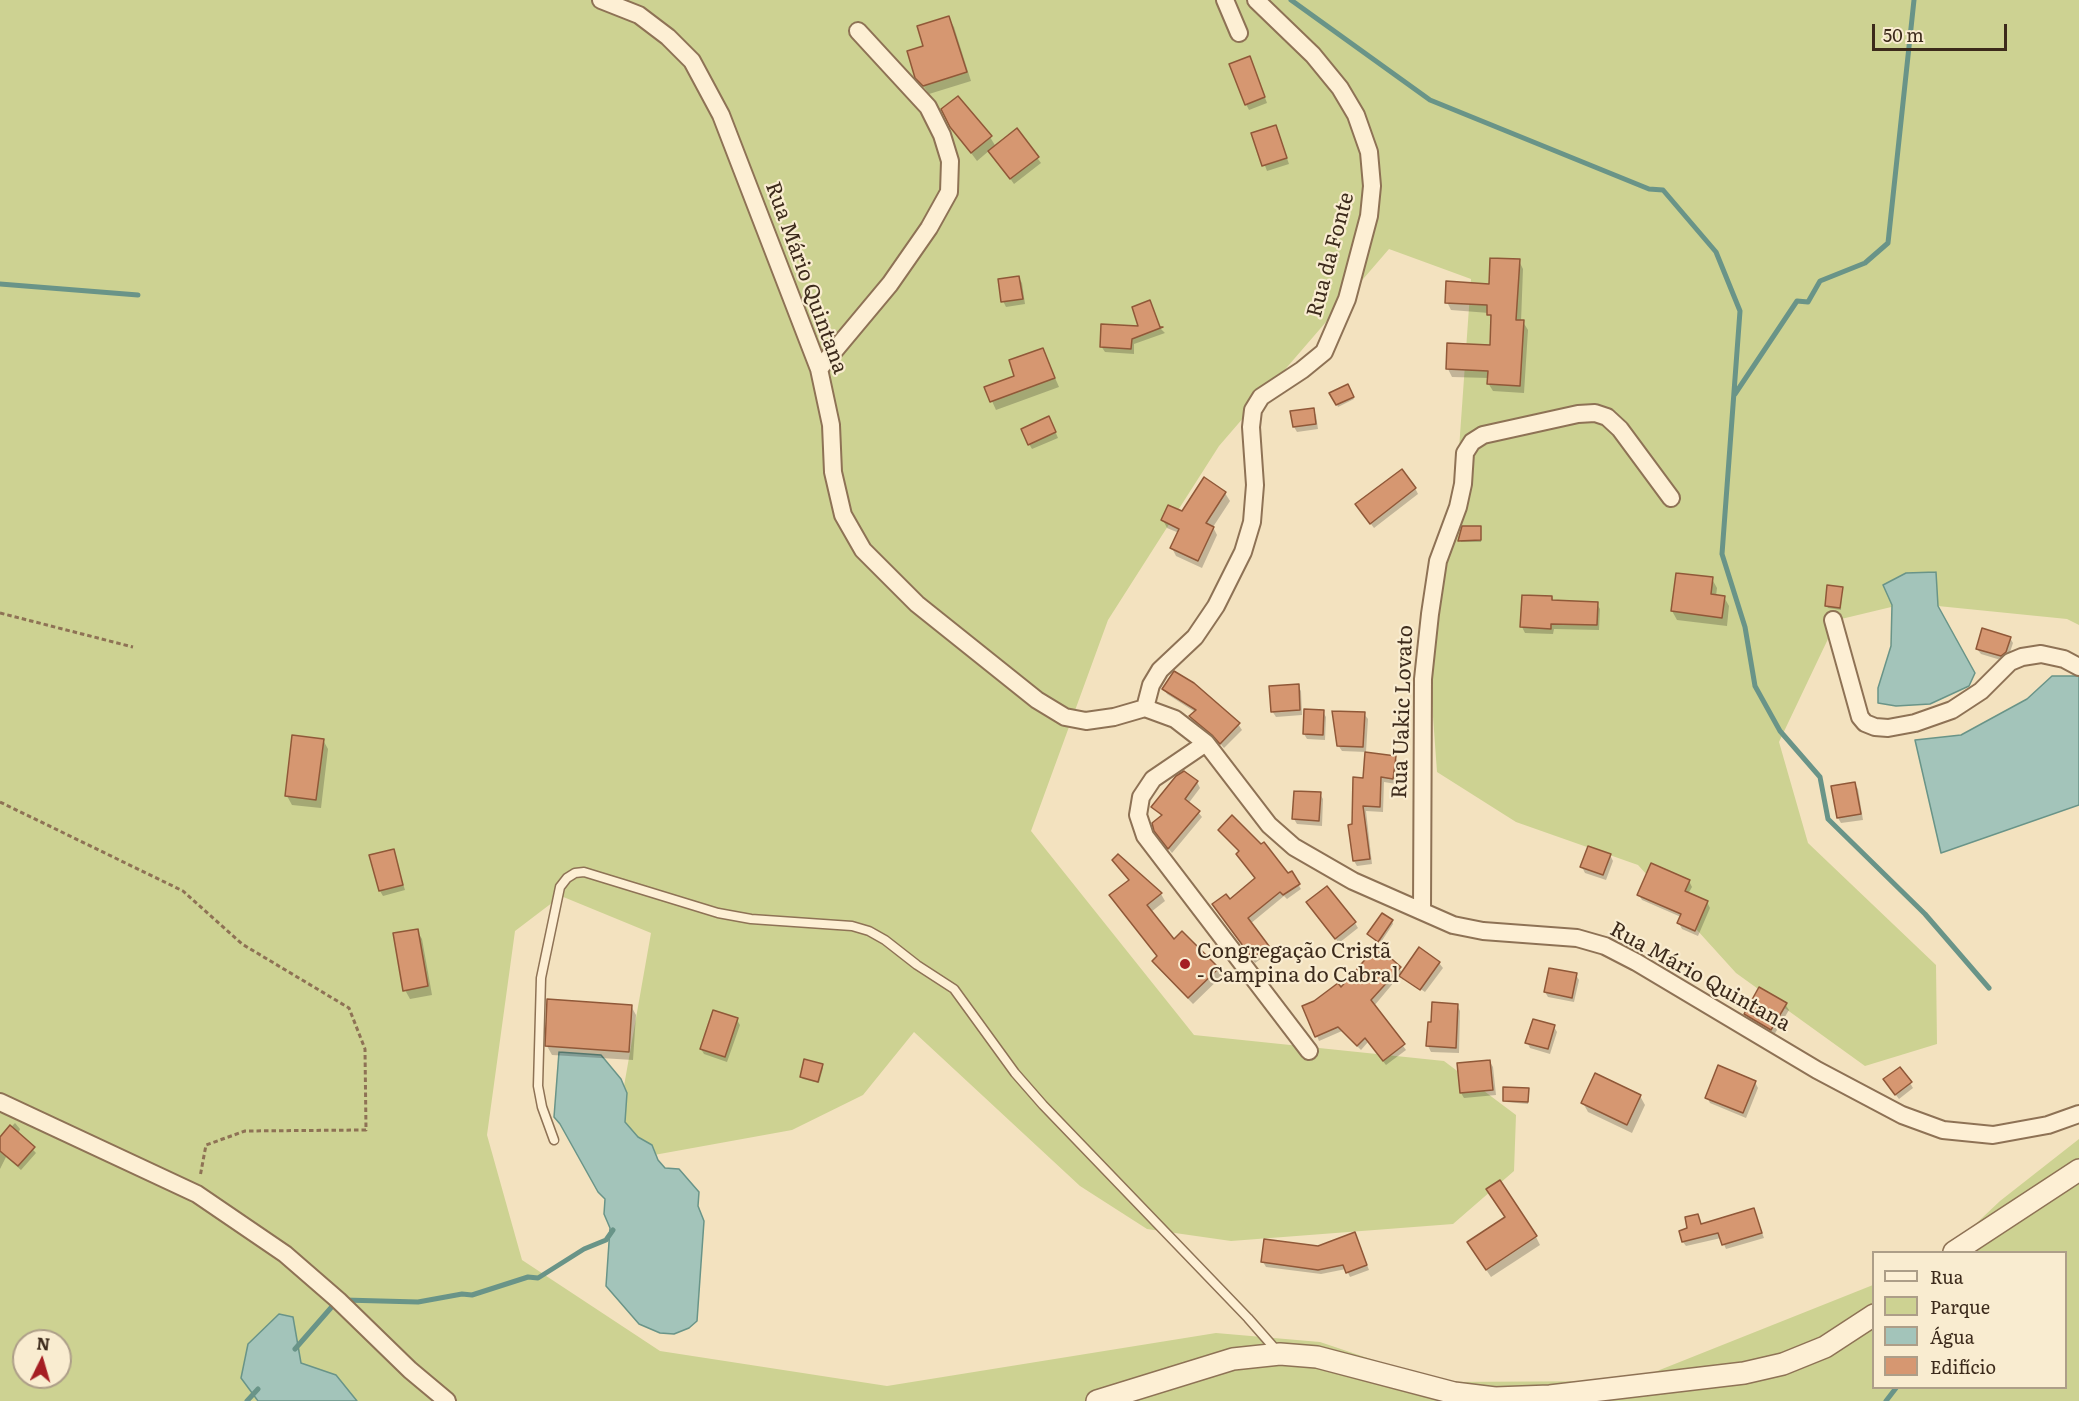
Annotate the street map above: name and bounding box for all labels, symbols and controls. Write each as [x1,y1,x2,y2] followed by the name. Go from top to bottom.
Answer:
[1875,12,2010,50] scale bar
[1883,21,1924,48] text: 50 m
[760,179,852,377] street label: Rua Mário Quintana
[1302,190,1360,320] street label: Rua da Fonte
[1387,625,1419,799] street label: Rua Uakic Lovato
[1605,917,1795,1037] street label: Rua Mário Quintana
[1197,939,1399,989] place label: Congregação Cristã - Campina do Cabral
[1178,957,1192,971] marker: Congregação Cristã - Campina do Cabral
[1872,1251,2067,1389] legend
[1930,1263,1963,1290] text: Rua
[1930,1293,1990,1320] text: Parque
[1930,1323,1974,1350] text: Água
[12,1329,72,1389] north arrow
[36,1331,51,1356] text: N
[1930,1353,1996,1380] text: Edifício

